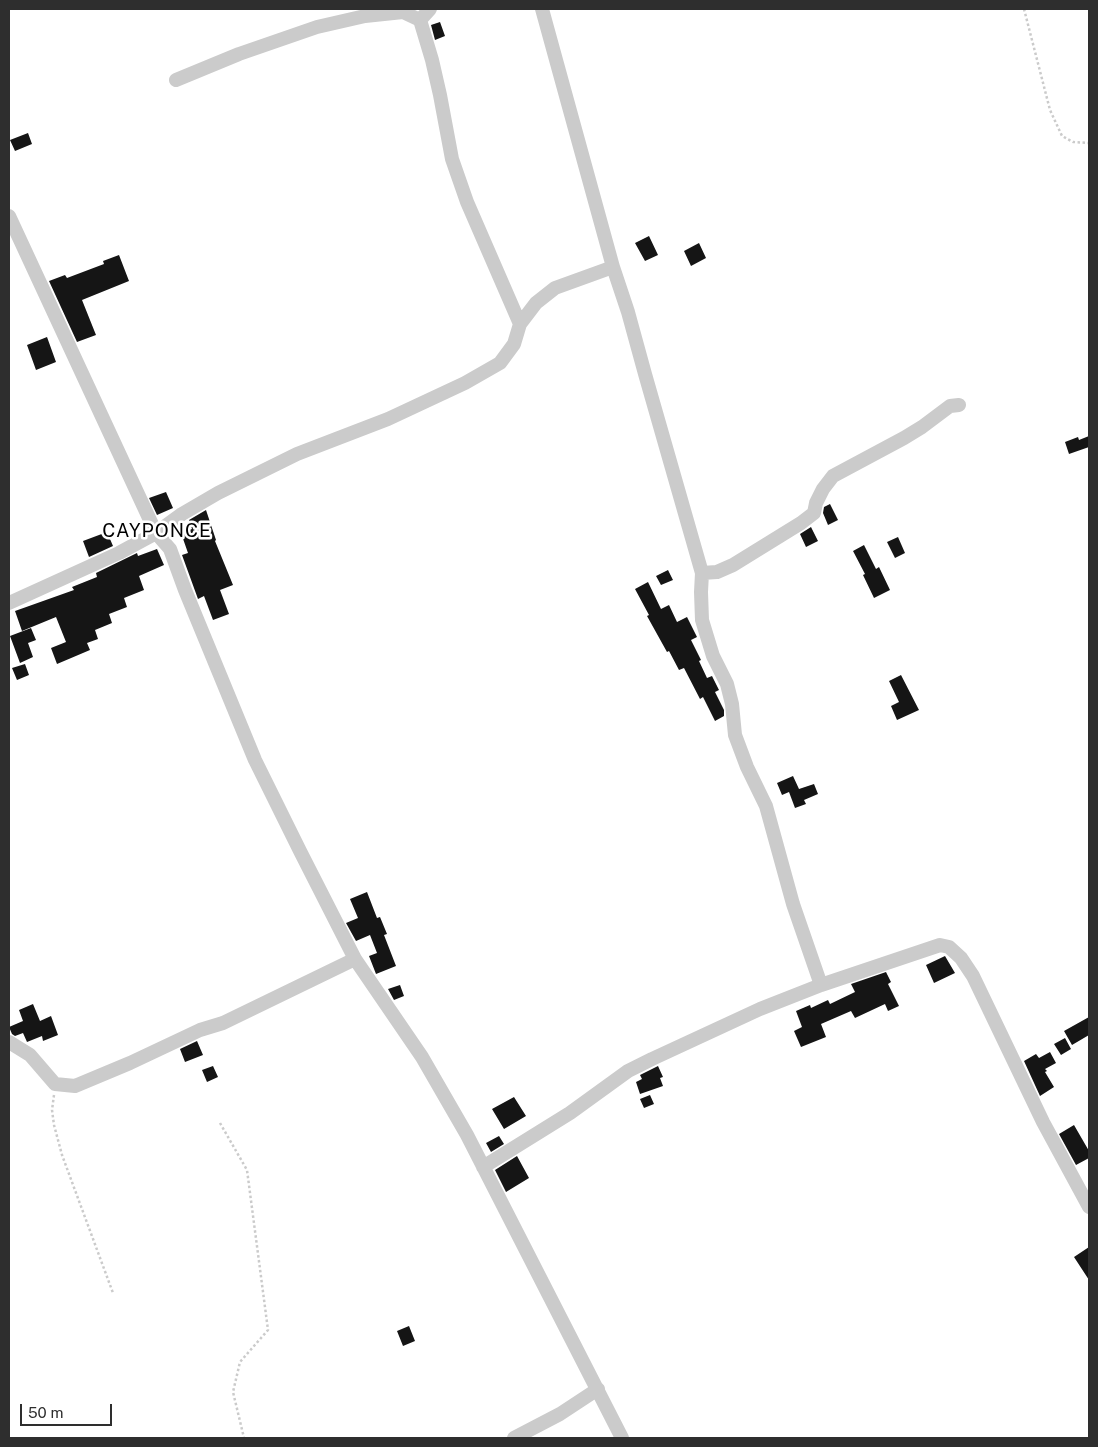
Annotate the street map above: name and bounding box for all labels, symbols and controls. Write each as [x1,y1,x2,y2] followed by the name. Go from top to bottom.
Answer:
[101,520,213,542] district label: CAYPONCE
[22,1394,115,1426] scale bar
[28,1404,63,1421] text: 50 m

